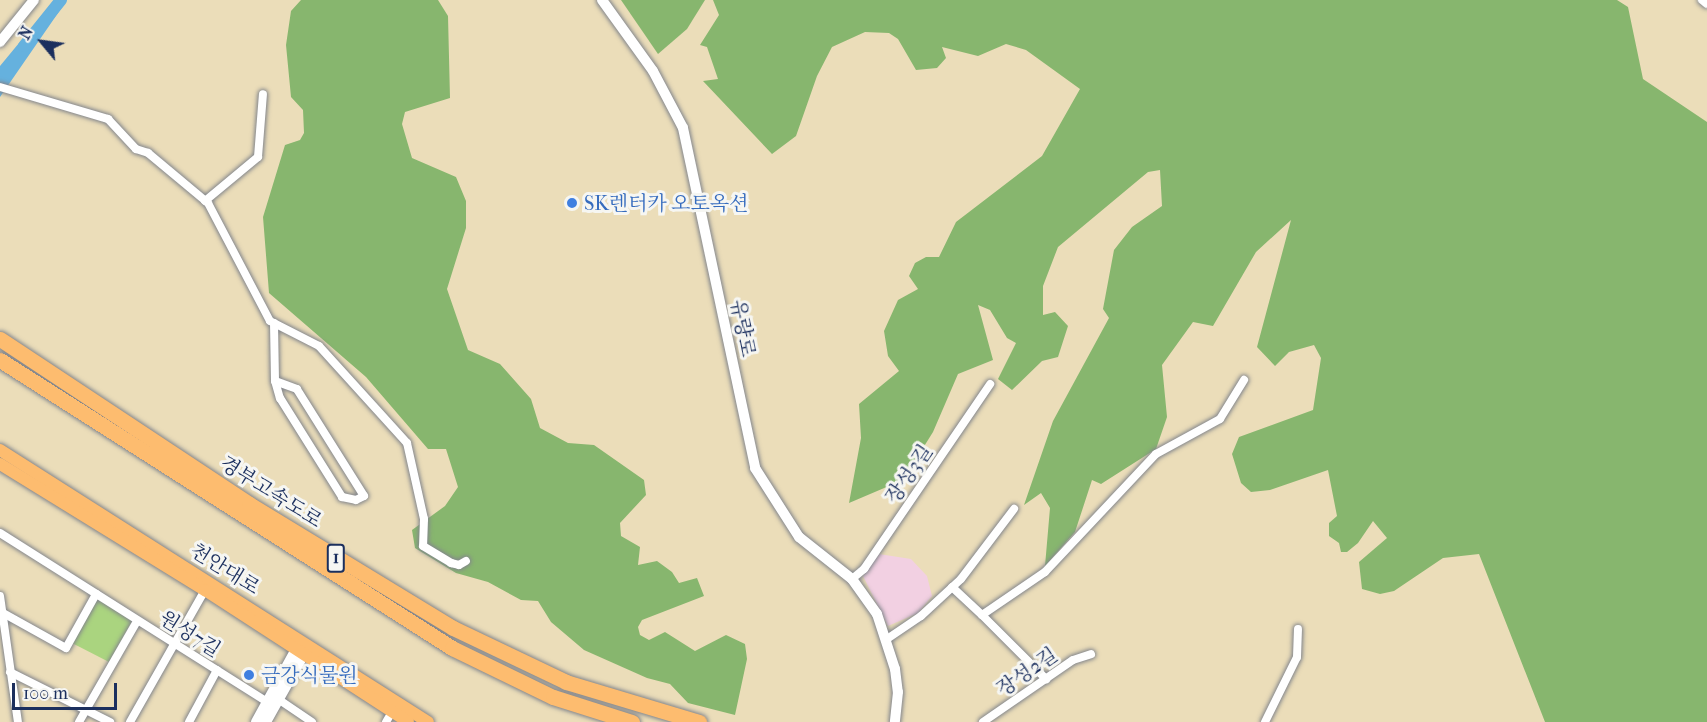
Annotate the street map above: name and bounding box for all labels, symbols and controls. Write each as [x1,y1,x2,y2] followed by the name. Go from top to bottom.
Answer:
[12,12,72,72] north arrow
[15,23,37,43] text: N
[584,191,748,215] place label: SK렌터카 오토옥션
[565,196,579,210] marker: SK렌터카 오토옥션
[726,297,760,359] street label: 유량로
[881,440,937,508] street label: 장성3길
[215,451,327,533] street label: 경부고속도로
[186,538,264,600] street label: 천안대로
[326,543,346,573] road number: 1
[155,606,225,662] street label: 원성7길
[992,643,1062,701] street label: 장성2길
[261,663,358,687] place label: 금강식물원
[242,668,256,682] marker: 금강식물원
[15,671,120,709] scale bar
[23,683,68,704] text: 100 m

